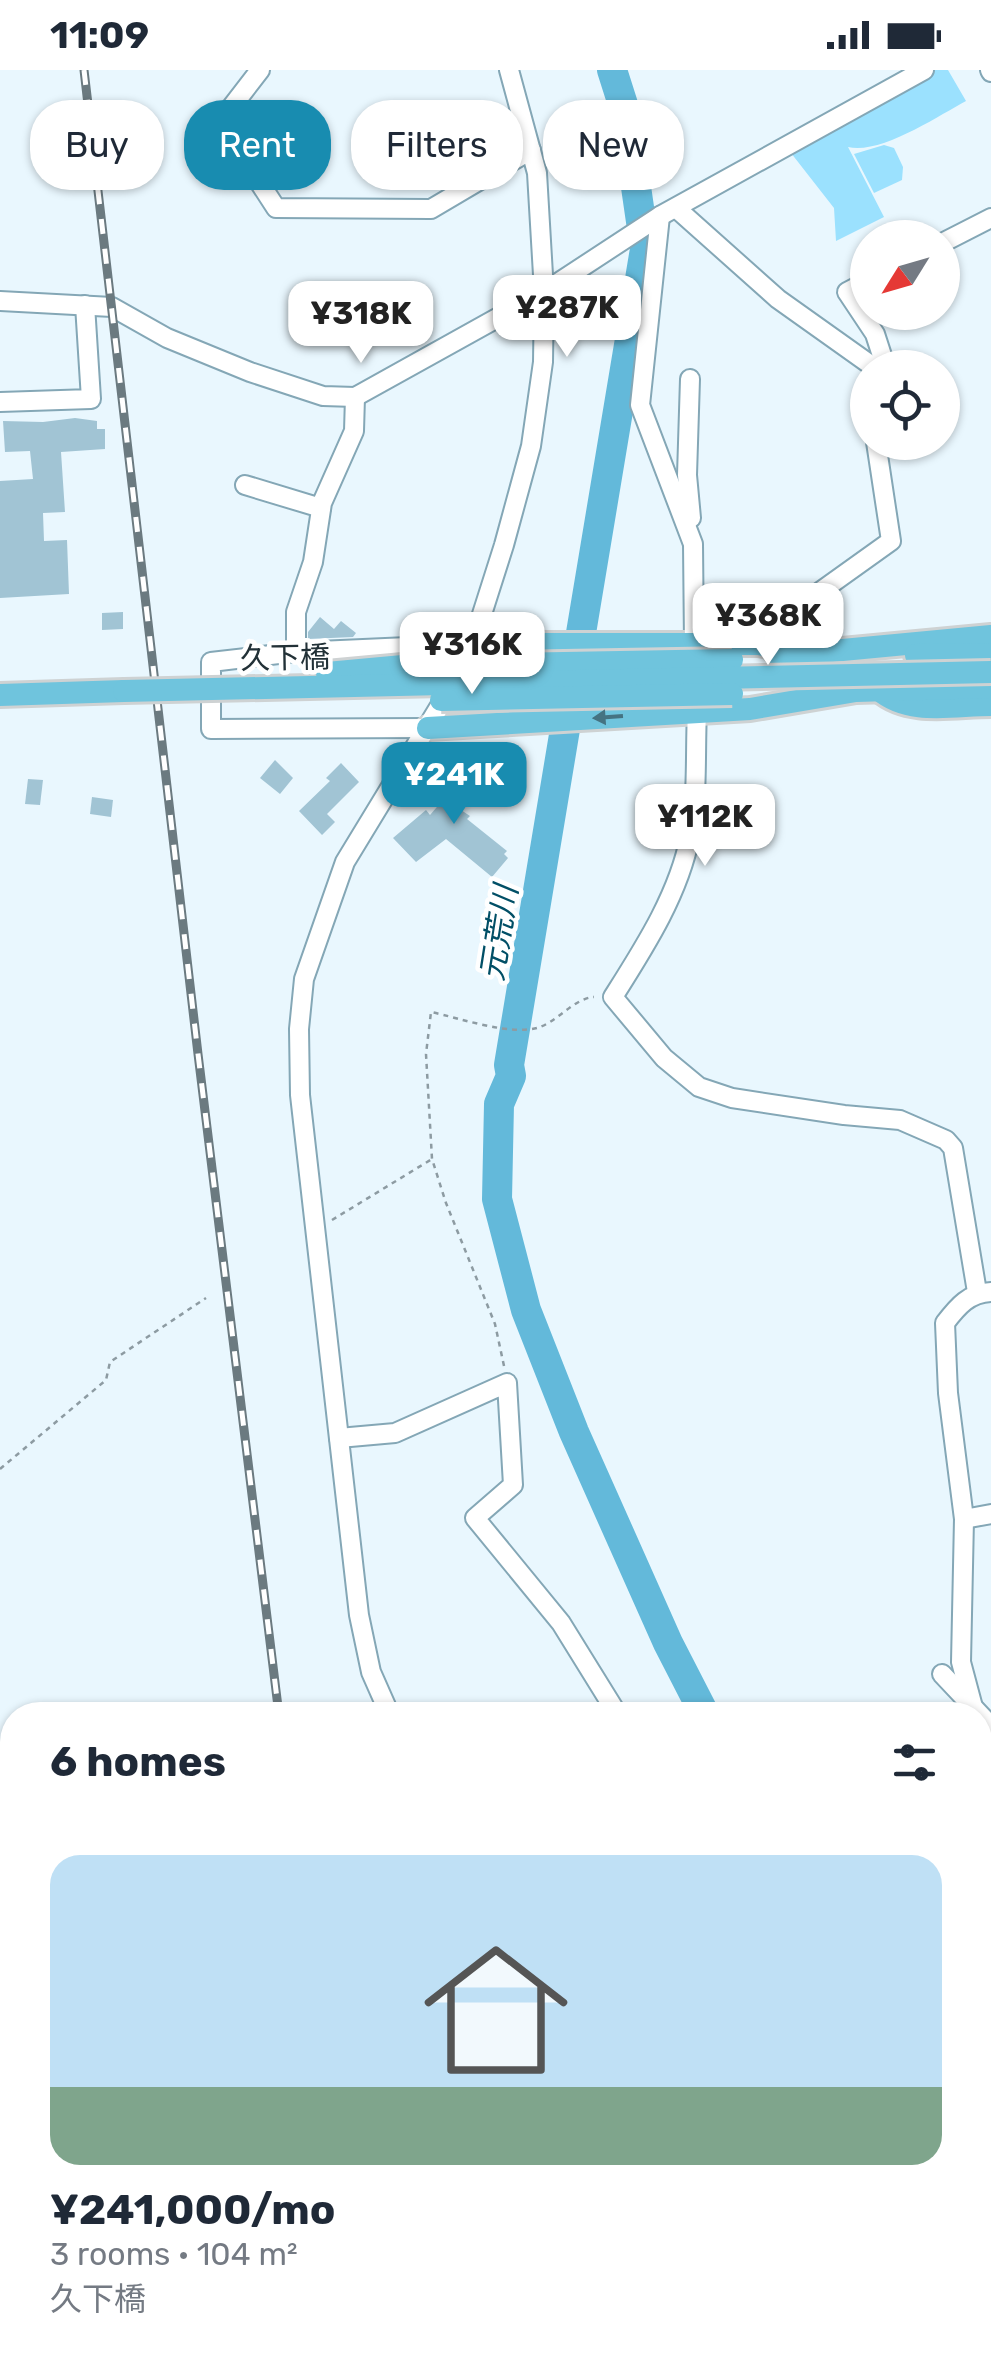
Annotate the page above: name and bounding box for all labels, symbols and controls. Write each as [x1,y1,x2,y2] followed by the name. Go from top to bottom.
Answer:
[50,12,149,58] text: 11:09
[30,100,164,190] chip: Buy
[184,100,331,190] chip: Rent
[351,100,523,190] chip: Filters
[543,100,684,190] chip: New
[850,220,960,330] north arrow
[850,220,960,460] map controls
[497,275,637,360] pin: ¥287K
[291,281,431,366] pin: ¥318K
[515,288,619,326] text: ¥287K
[310,294,412,332] text: ¥318K
[850,350,960,460] button: locate
[698,583,838,668] pin: ¥368K
[715,596,821,634] text: ¥368K
[402,612,542,697] pin: ¥316K
[422,625,522,663] text: ¥316K
[240,639,330,677] street label: 久下橋
[592,709,624,725] one-way arrow
[384,742,524,827] pin: ¥241K
[404,755,504,793] text: ¥241K
[635,784,775,869] pin: ¥112K
[657,797,753,835] text: ¥112K
[473,880,526,983] water label: 元荒川
[887,1735,942,1790] icon: filters
[50,1737,226,1787] text: 6 homes
[406,1920,586,2100] icon: home
[50,2185,335,2235] text: ¥241,000/mo
[50,2235,298,2273] text: 3 rooms · 104 m²
[50,2280,146,2318] text: 久下橋

